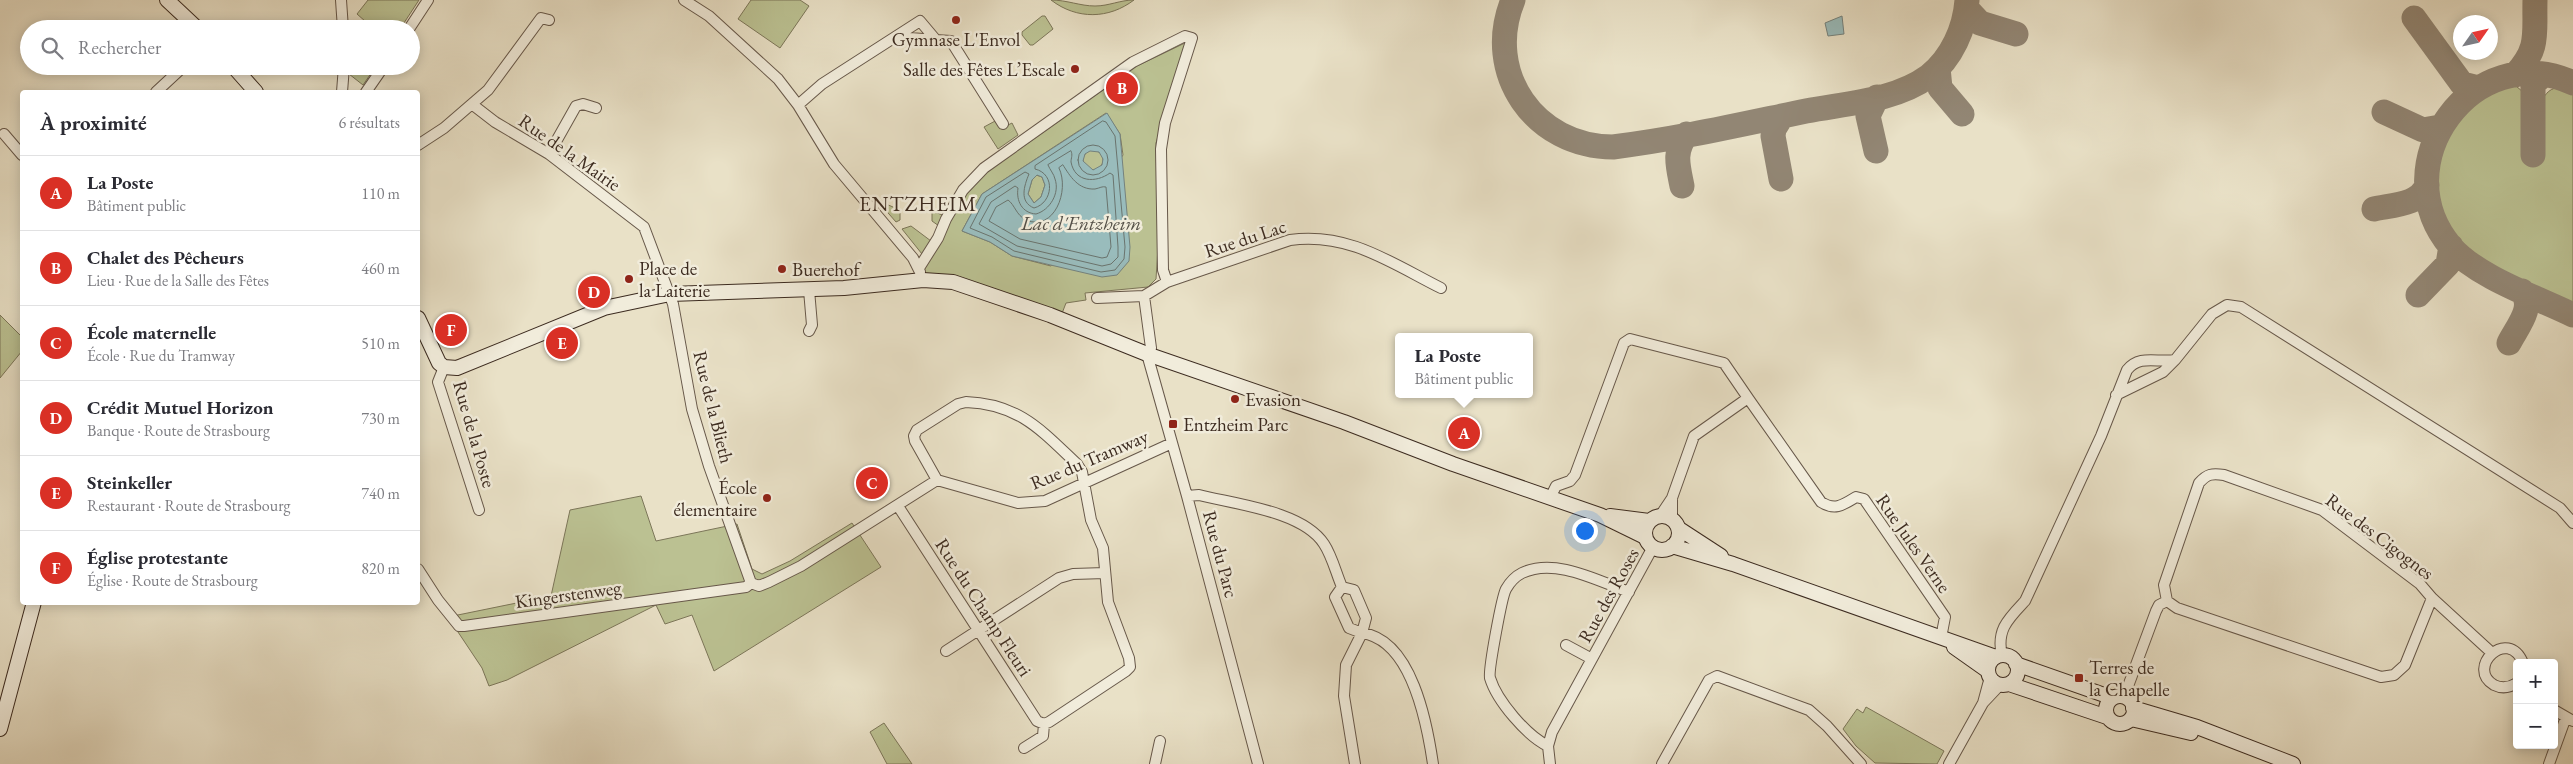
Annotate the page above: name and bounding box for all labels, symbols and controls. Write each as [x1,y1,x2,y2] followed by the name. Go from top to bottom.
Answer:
[950,14,962,26] marker: Gymnase L'Envol
[2453,15,2498,60] north arrow
[20,20,420,75] search box
[892,27,1021,52] place label: Gymnase L'Envol
[38,34,66,62] icon: search
[78,35,161,60] text: Rechercher
[903,57,1065,82] place label: Salle des Fêtes L’Escale
[1069,63,1081,75] marker: Salle des Fêtes L’Escale
[1106,69,1138,107] pin: B
[514,108,626,197] street label: Rue de la Mairie
[40,109,147,136] text: À proximité
[338,112,400,133] text: 6 résultats
[87,170,153,195] text: La Poste
[50,183,62,204] text: A
[361,183,400,204] text: 110 m
[859,190,977,217] district label: ENTZHEIM
[87,195,186,216] text: Bâtiment public
[1020,210,1141,236] water label: Lac d'Entzheim
[1201,213,1290,263] street label: Rue du Lac
[87,245,244,270] text: Chalet des Pêcheurs
[639,256,710,303] place label: Place de la Laiterie
[792,257,862,282] place label: Buerehof
[51,258,61,279] text: B
[361,258,400,279] text: 460 m
[776,263,788,275] marker: Buerehof
[87,270,269,291] text: Lieu · Rue de la Salle des Fêtes
[578,273,610,311] pin: D
[623,273,635,285] marker: Place de la Laiterie
[435,311,467,349] pin: F
[87,320,216,345] text: École maternelle
[546,324,578,362] pin: E
[50,333,62,354] text: C
[361,333,400,354] text: 510 m
[1395,333,1533,398] popup
[1414,343,1481,368] text: La Poste
[87,345,235,366] text: École · Rue du Tramway
[687,348,740,466] street label: Rue de la Blieth
[1414,368,1514,389] text: Bâtiment public
[447,378,502,490] street label: Rue de la Poste
[1245,387,1301,412] place label: Evasion
[1229,393,1241,405] marker: Evasion
[87,395,273,420] text: Crédit Mutuel Horizon
[50,408,62,429] text: D
[361,408,400,429] text: 730 m
[1183,412,1289,437] place label: Entzheim Parc
[1448,414,1480,452] pin: A
[1167,418,1179,430] marker: Entzheim Parc
[87,420,270,441] text: Banque · Route de Strasbourg
[1026,423,1153,496] street label: Rue du Tramway
[856,464,888,502] pin: C
[87,470,172,495] text: Steinkeller
[673,475,757,522] place label: École élementaire
[51,483,61,504] text: E
[361,483,400,504] text: 740 m
[2321,487,2439,585] street label: Rue des Cigognes
[1870,489,1957,598] street label: Rue Jules Verne
[761,492,773,504] marker: École élementaire
[87,495,290,516] text: Restaurant · Route de Strasbourg
[1197,508,1244,601] street label: Rue du Parc
[1572,518,1598,544] your location
[929,533,1038,682] street label: Rue du Champ Fleuri
[1572,544,1645,647] street label: Rue des Roses
[87,545,228,570] text: Église protestante
[52,558,60,579] text: F
[361,558,400,579] text: 820 m
[87,570,258,591] text: Église · Route de Strasbourg
[513,575,623,614] street label: Kingerstenweg
[2089,655,2170,702] place label: Terres de la Chapelle
[2513,659,2558,749] map controls
[2513,659,2558,704] button: +
[2073,672,2085,684] marker: Terres de la Chapelle
[2513,704,2558,749] button: −

